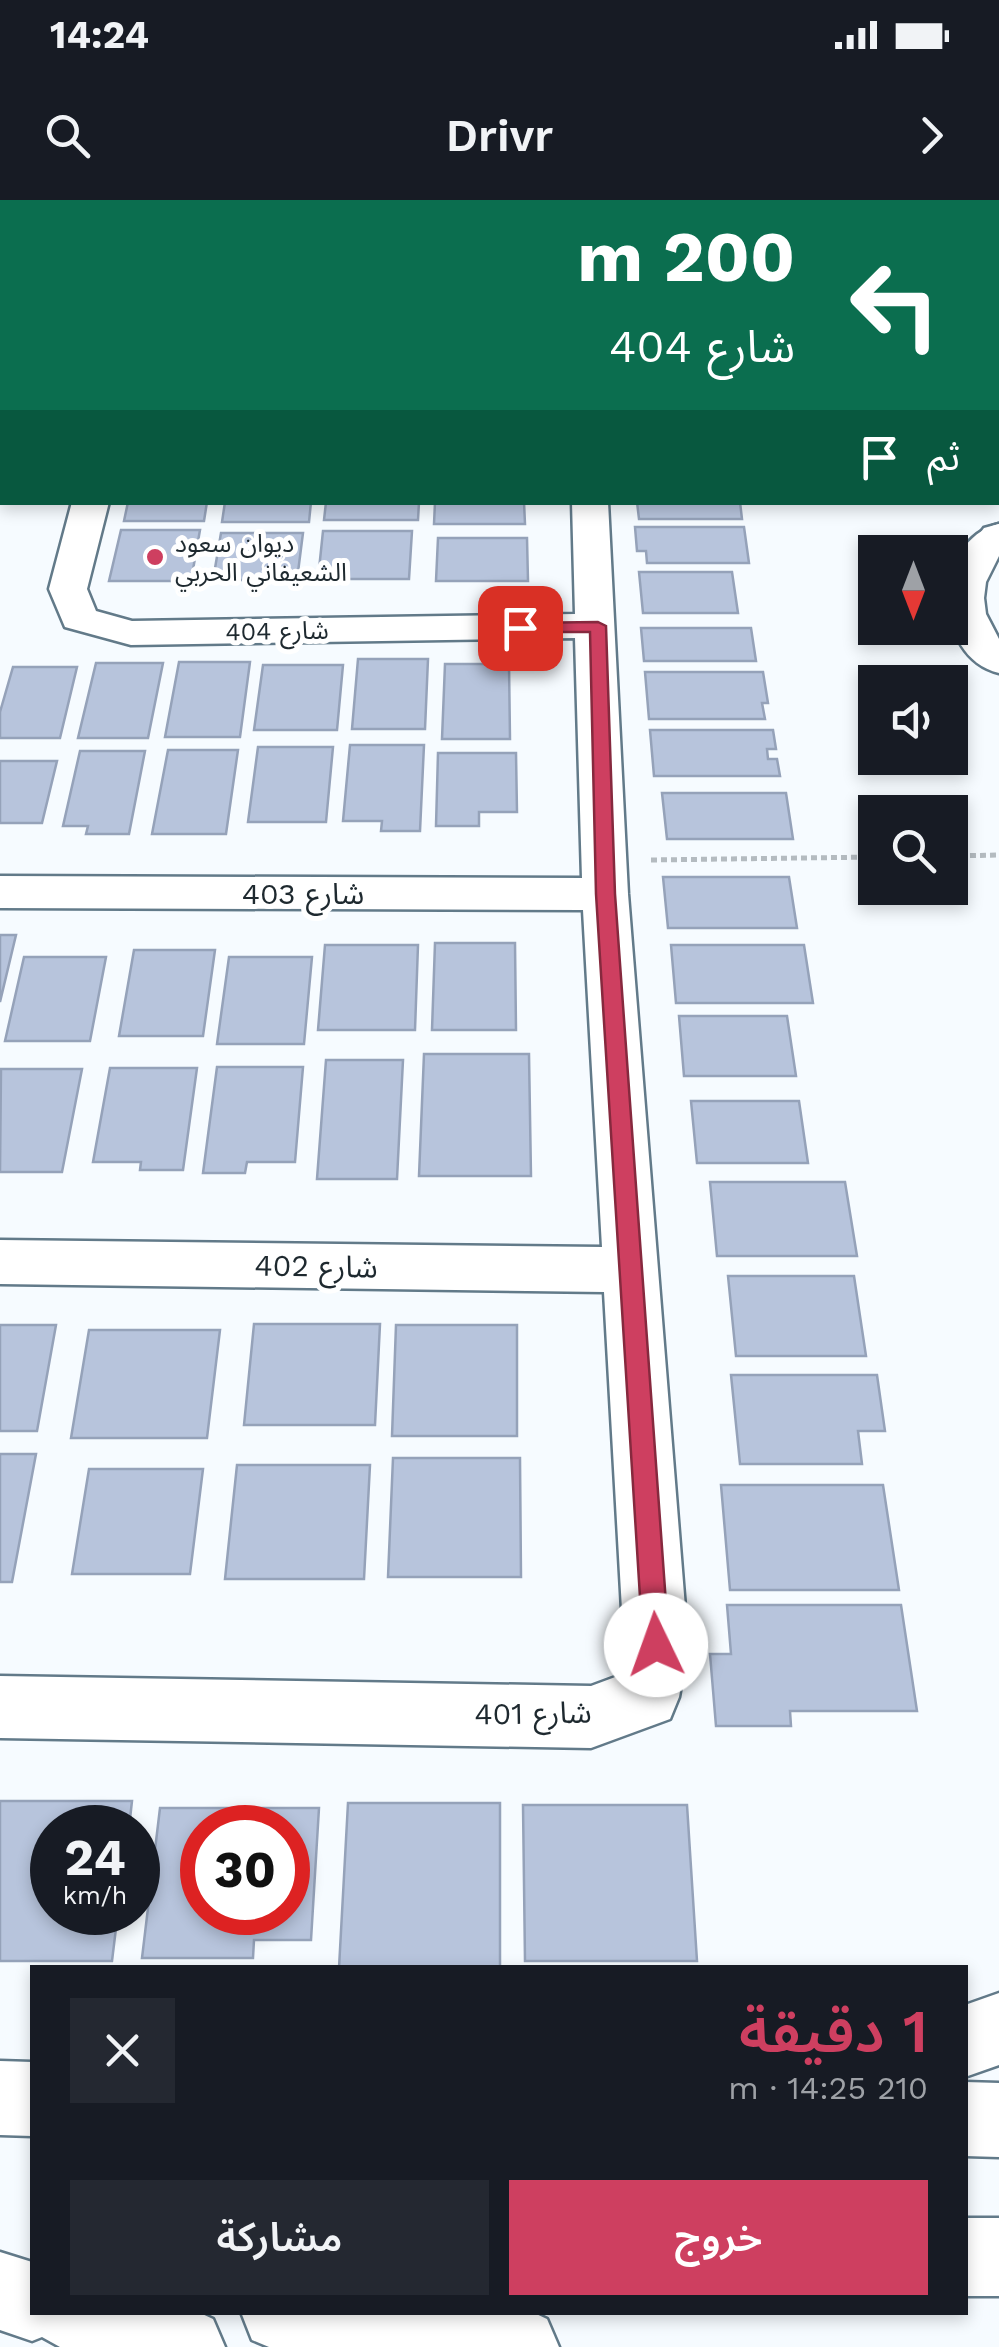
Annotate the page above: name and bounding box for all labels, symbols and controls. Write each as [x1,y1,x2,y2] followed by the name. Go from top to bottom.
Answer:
[50,13,149,57] text: 14:24
[40,108,95,163] icon: search
[904,108,959,163] icon: forward
[446,109,553,162] text: Drivr
[577,216,795,298] text: 200 m
[830,240,960,370] icon: left
[609,320,795,373] text: شارع 404
[852,430,907,485] icon: arrive
[927,435,960,479] text: ثم
[175,529,347,591] place label: ديوان سعود الشعيفاني الحربي
[858,535,968,645] north arrow
[858,535,968,905] map controls
[144,546,166,568] marker: ديوان سعود الشعيفاني الحربي
[478,586,563,671] pin
[493,601,548,656] icon: arrive
[225,616,329,650] street label: شارع 404
[858,665,968,775] button: sound
[858,795,968,905] button: search
[242,876,364,916] street label: شارع 403
[254,1247,378,1290] street label: شارع 402
[604,1593,708,1697] position arrow
[474,1694,592,1737] street label: شارع 401
[180,1805,310,1935] speed limit sign: 30
[64,1828,126,1887] text: 24
[63,1881,127,1910] text: km/h
[739,1996,928,2067] text: 1 دقيقة
[70,1998,175,2103] button: close
[728,2069,928,2107] text: 210 m · 14:25
[70,2180,489,2295] button: مشاركة
[509,2180,928,2295] button: خروج

